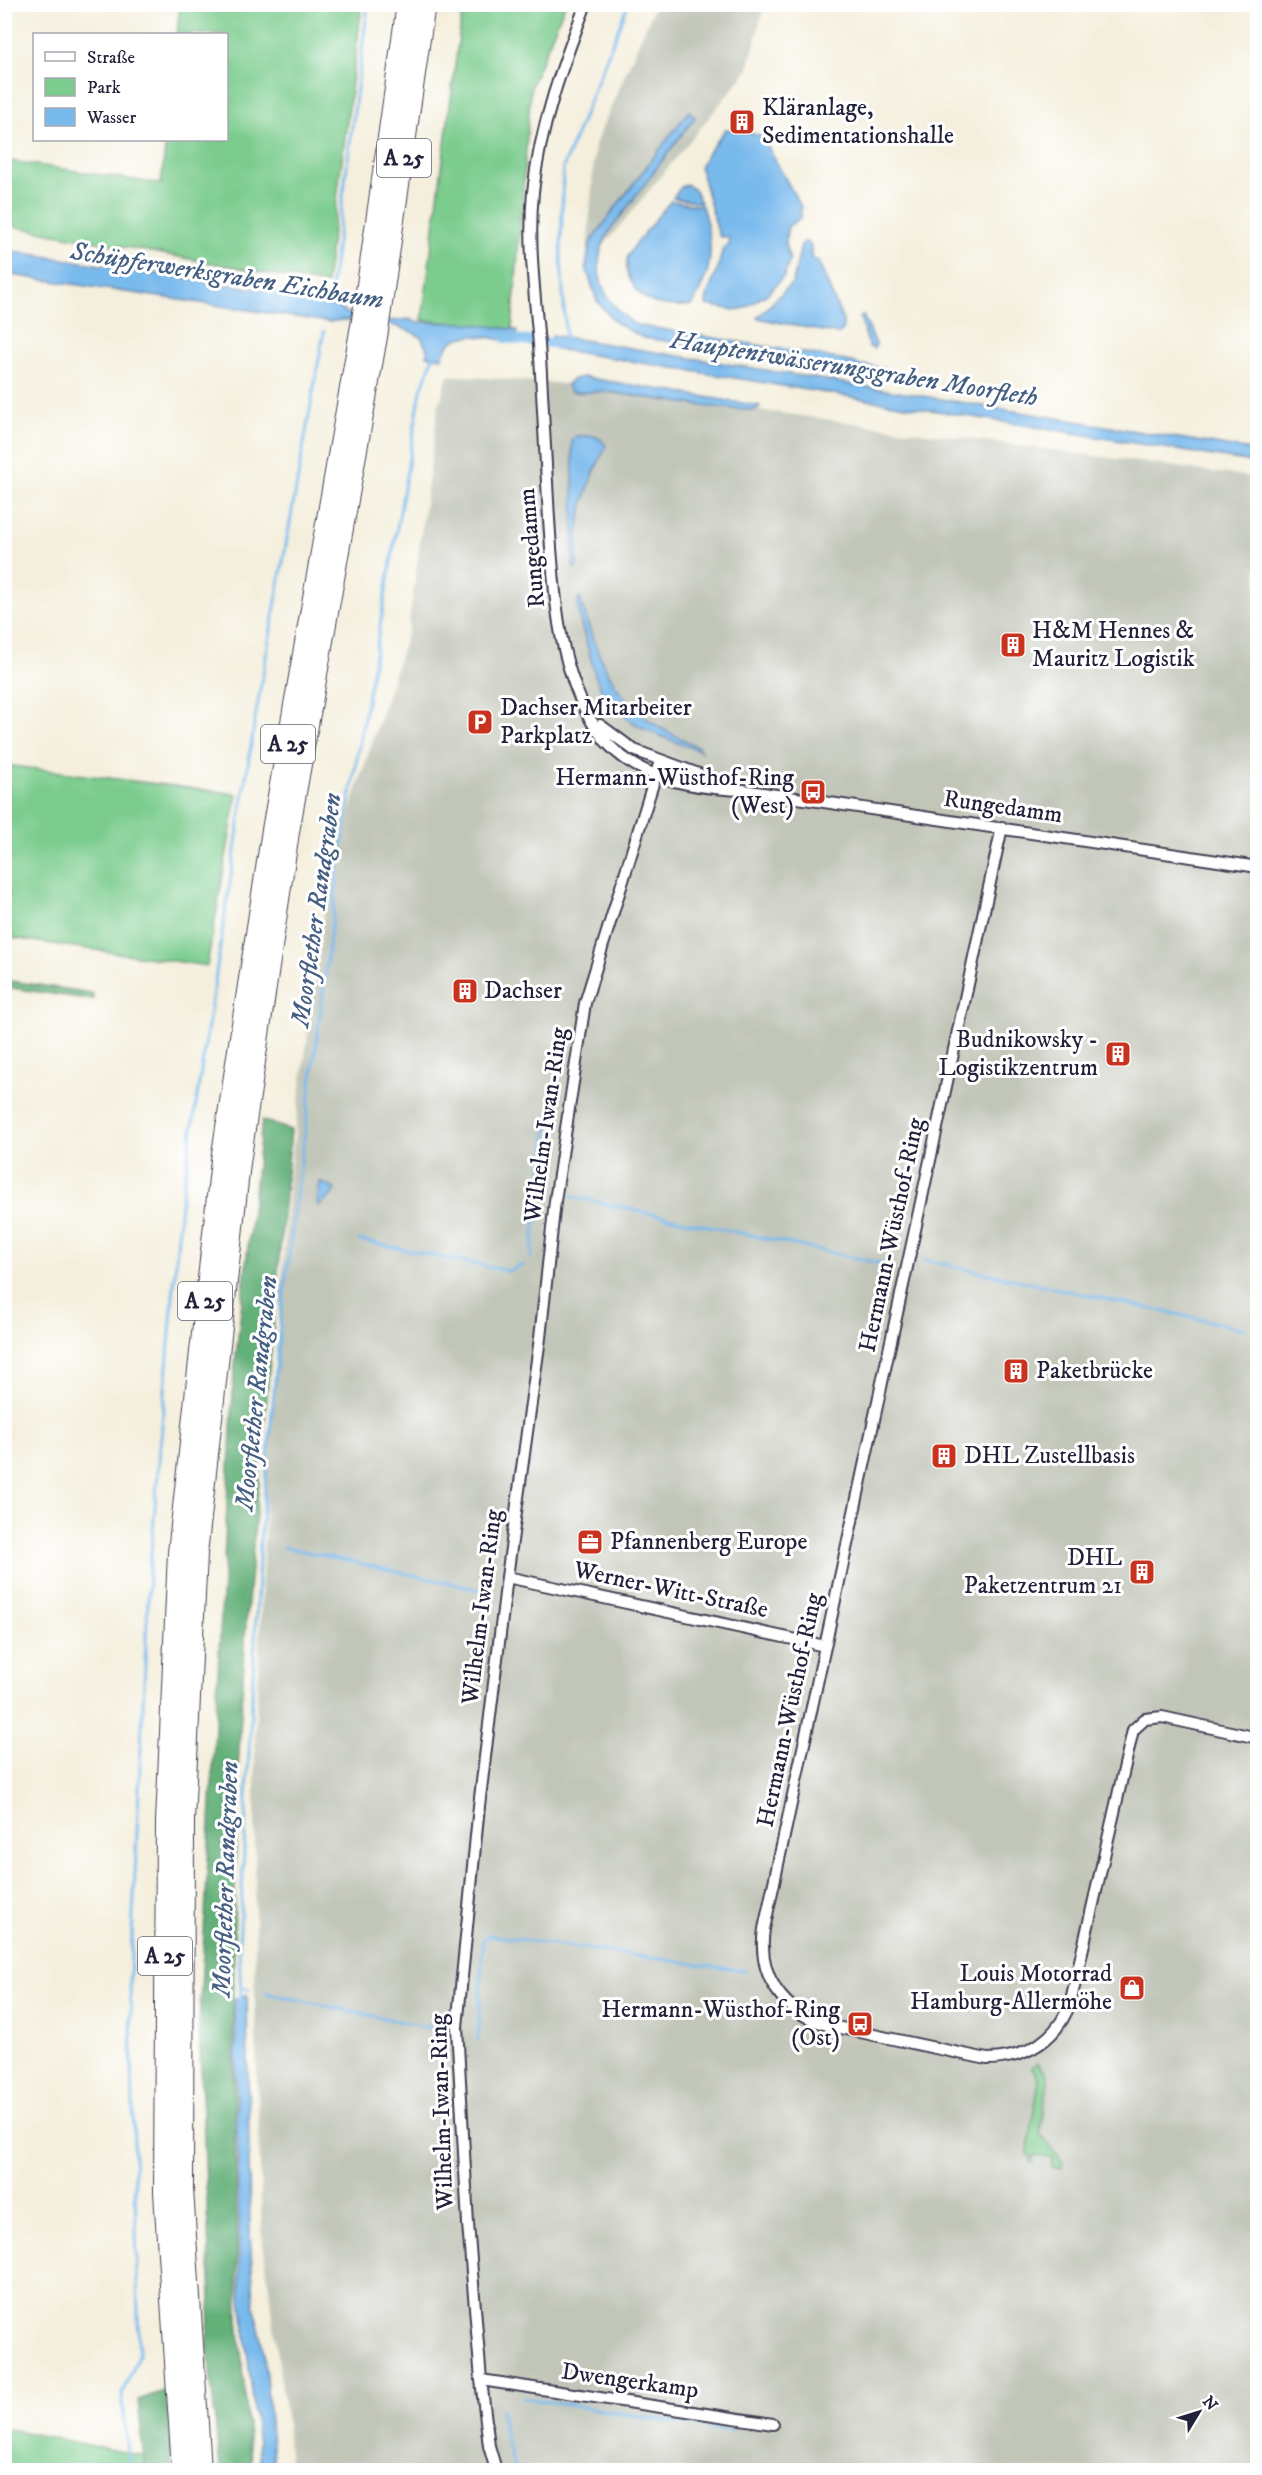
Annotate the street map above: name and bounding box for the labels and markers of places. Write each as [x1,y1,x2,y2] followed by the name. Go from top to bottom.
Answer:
[762,93,954,151] place label: Kläranlage, Sedimentationshalle
[727,107,757,137] building icon: Kläranlage, Sedimentationshalle
[1032,616,1195,674] place label: H&M Hennes & Mauritz Logistik
[998,630,1028,660] building icon: H&M Hennes & Mauritz Logistik
[500,693,692,751] place label: Dachser Mitarbeiter Parkplatz
[465,707,495,737] parking icon: Dachser Mitarbeiter Parkplatz
[555,763,794,821] place label: Hermann-Wüsthof-Ring (West)
[798,777,828,807] bus stop icon: Hermann-Wüsthof-Ring (West)
[450,976,480,1006] building icon: Dachser
[484,976,562,1006] place label: Dachser
[938,1025,1098,1083] place label: Budnikowsky - Logistikzentrum
[1103,1039,1133,1069] building icon: Budnikowsky - Logistikzentrum
[1001,1356,1031,1386] building icon: Paketbrücke
[1036,1356,1153,1386] place label: Paketbrücke
[929,1441,959,1471] building icon: DHL Zustellbasis
[964,1441,1135,1471] place label: DHL Zustellbasis
[575,1527,605,1557] office icon: Pfannenberg Europe
[610,1527,807,1557] place label: Pfannenberg Europe
[964,1543,1122,1601] place label: DHL Paketzentrum 21
[1127,1557,1157,1587] building icon: DHL Paketzentrum 21
[910,1959,1112,2017] place label: Louis Motorrad Hamburg-Allermöhe
[1117,1973,1147,2003] shop icon: Louis Motorrad Hamburg-Allermöhe
[601,1995,840,2053] place label: Hermann-Wüsthof-Ring (Ost)
[845,2009,875,2039] bus stop icon: Hermann-Wüsthof-Ring (Ost)

